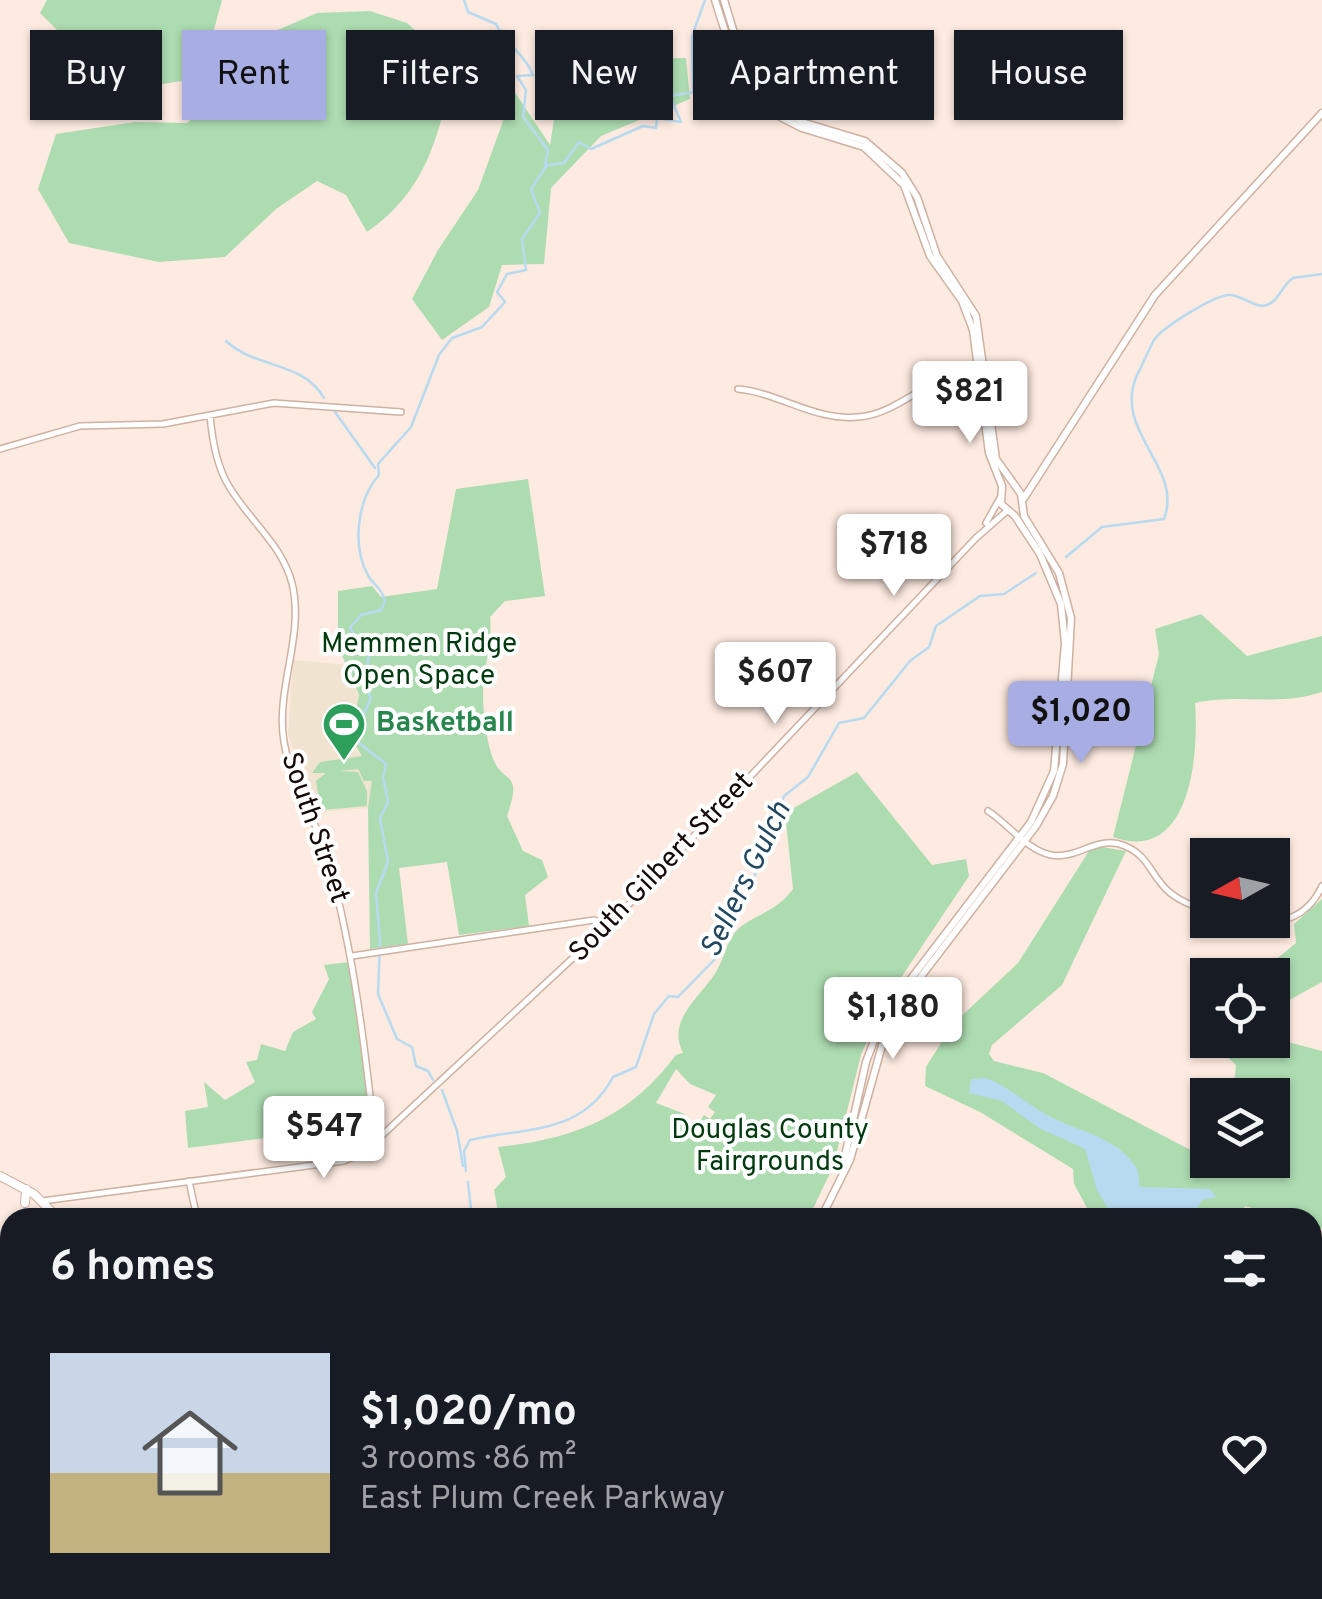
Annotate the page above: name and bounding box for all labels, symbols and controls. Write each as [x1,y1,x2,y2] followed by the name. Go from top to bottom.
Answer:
[30,30,162,120] chip: Buy
[182,30,326,120] chip: Rent
[346,30,515,120] chip: Filters
[535,30,673,120] chip: New
[693,30,934,120] chip: Apartment
[954,30,1123,120] chip: House
[911,361,1029,446] pin: $821
[934,373,1006,413] text: $821
[835,514,953,599] pin: $718
[859,526,929,566] text: $718
[321,627,517,695] park label: Memmen Ridge Open Space
[716,642,834,727] pin: $607
[737,654,813,694] text: $607
[1000,681,1162,766] pin: $1,020
[1030,693,1132,733] text: $1,020
[321,701,367,762] sports icon: Basketball
[376,706,514,742] place label: Basketball
[271,748,357,908] street label: South Street
[562,765,762,971] street label: South Gilbert Street
[693,796,801,964] water label: Sellers Gulch
[1190,838,1290,938] north arrow
[1190,838,1290,1178] map controls
[1190,958,1290,1058] button: locate
[812,977,974,1062] pin: $1,180
[846,989,940,1029] text: $1,180
[1190,1078,1290,1178] button: layers
[265,1096,383,1181] pin: $547
[285,1108,363,1148] text: $547
[671,1113,869,1181] park label: Douglas County Fairgrounds
[1217,1241,1272,1296] icon: filters
[50,1242,215,1295] text: 6 homes
[360,1387,577,1440] text: $1,020/mo
[130,1393,250,1513] icon: home
[1217,1426,1272,1481] icon: heart
[360,1440,577,1480] text: 3 rooms · 86 m²
[360,1480,725,1520] text: East Plum Creek Parkway

